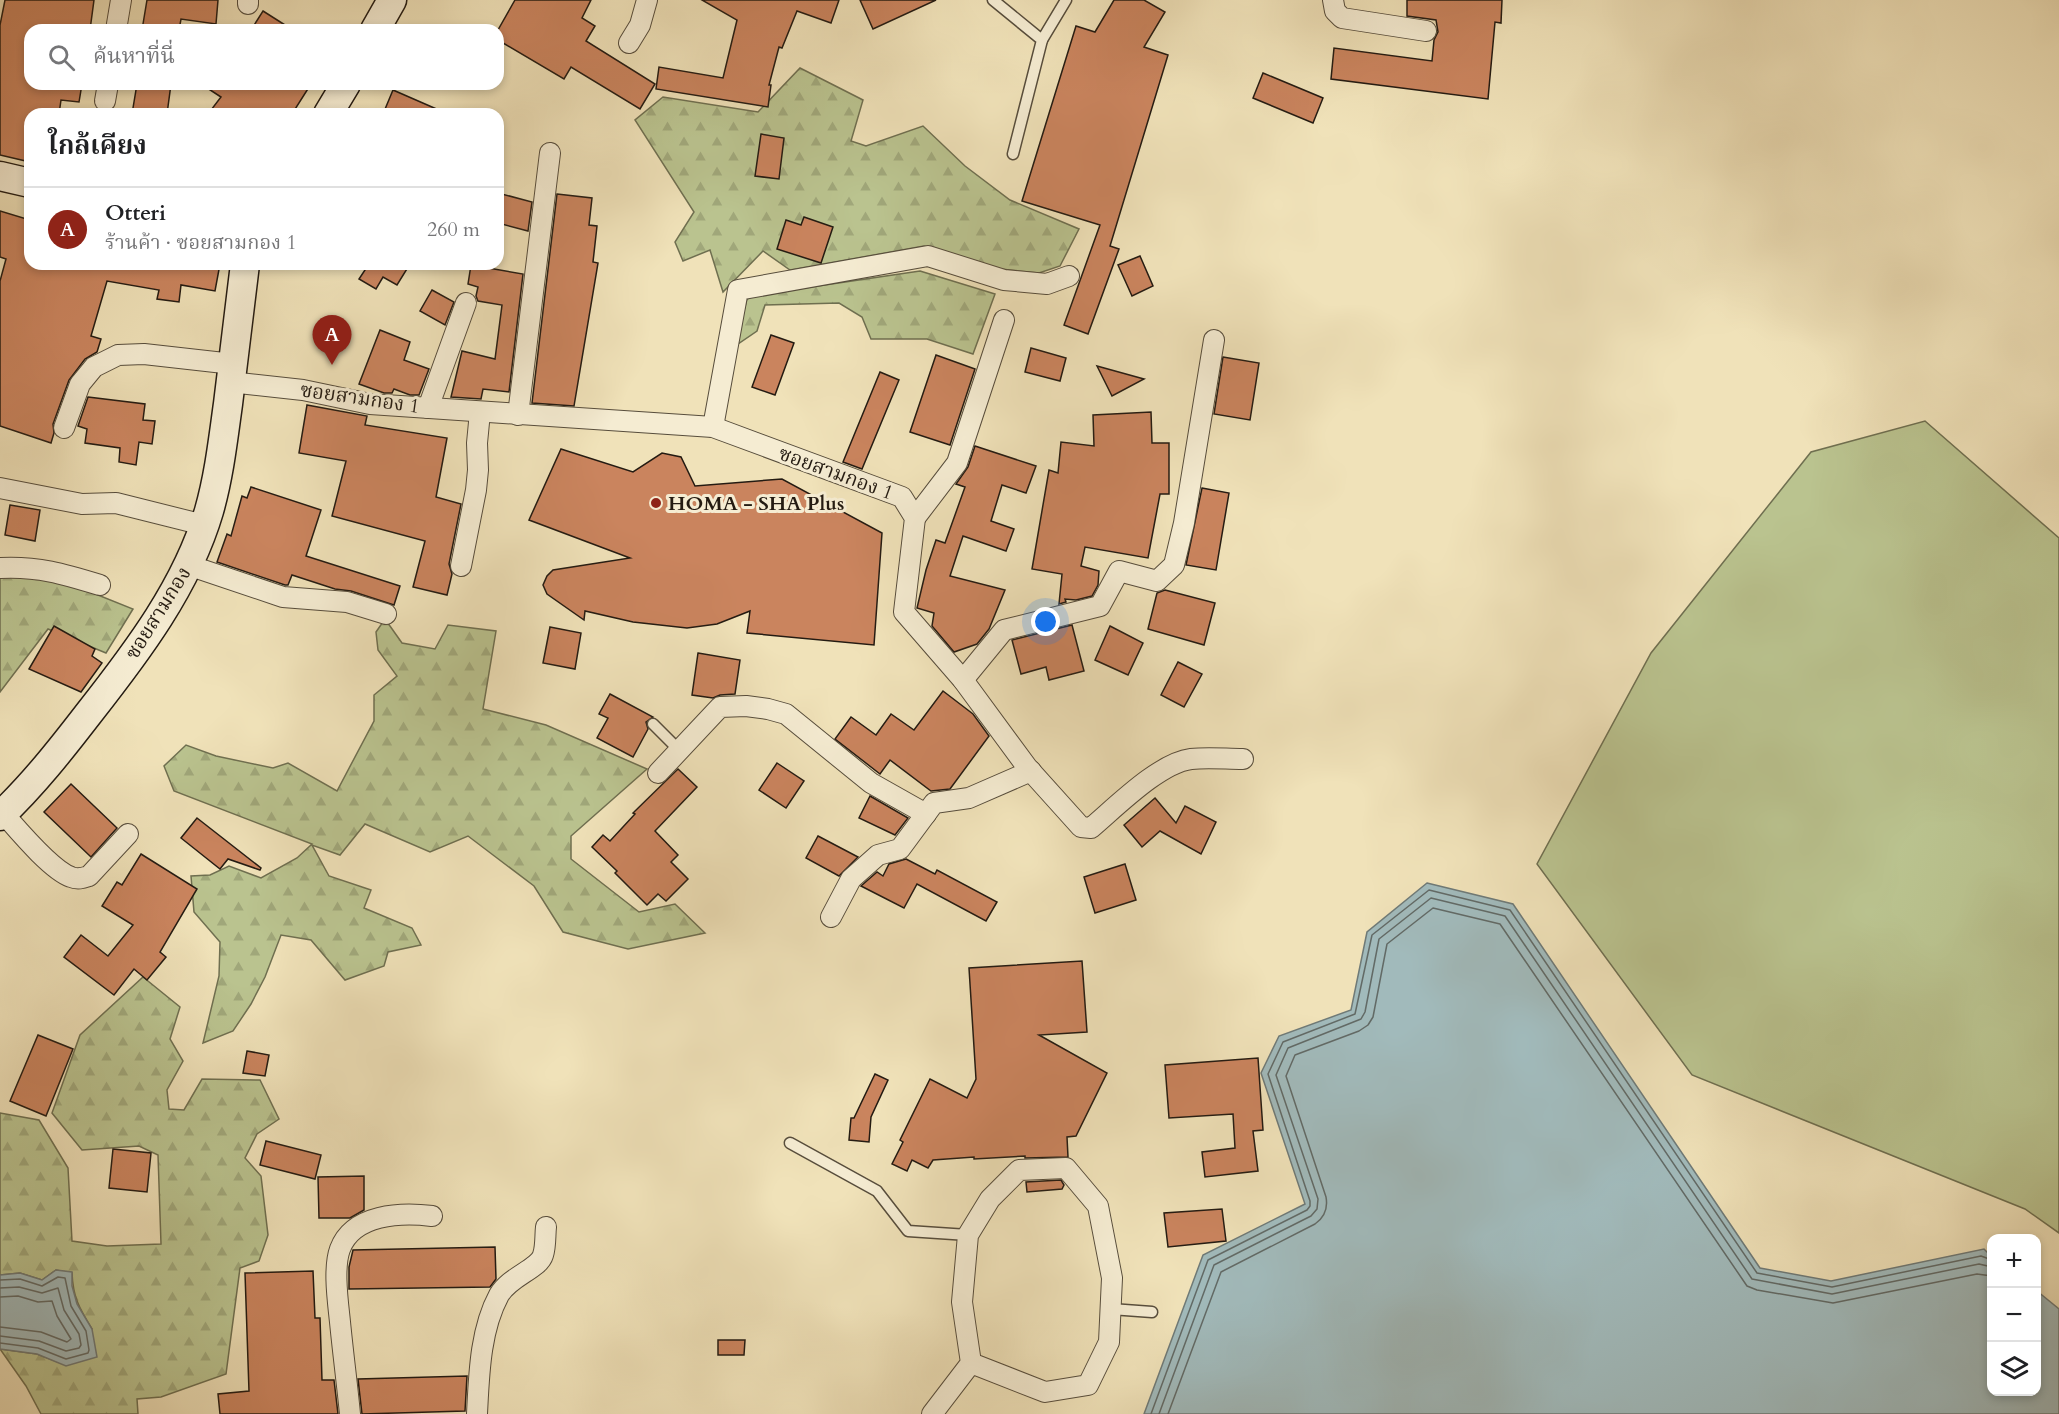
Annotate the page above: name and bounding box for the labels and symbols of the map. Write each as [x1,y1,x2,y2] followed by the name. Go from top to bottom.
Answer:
[312,316,352,365] pin: A
[299,376,421,420] street label: ซอยสามกอง 1
[775,440,897,506] street label: ซอยสามกอง 1
[668,490,844,517] place label: HOMA - SHA Plus
[649,496,663,510] marker: HOMA - SHA Plus
[119,561,197,665] street label: ซอยสามกอง
[1031,607,1060,636] your location

